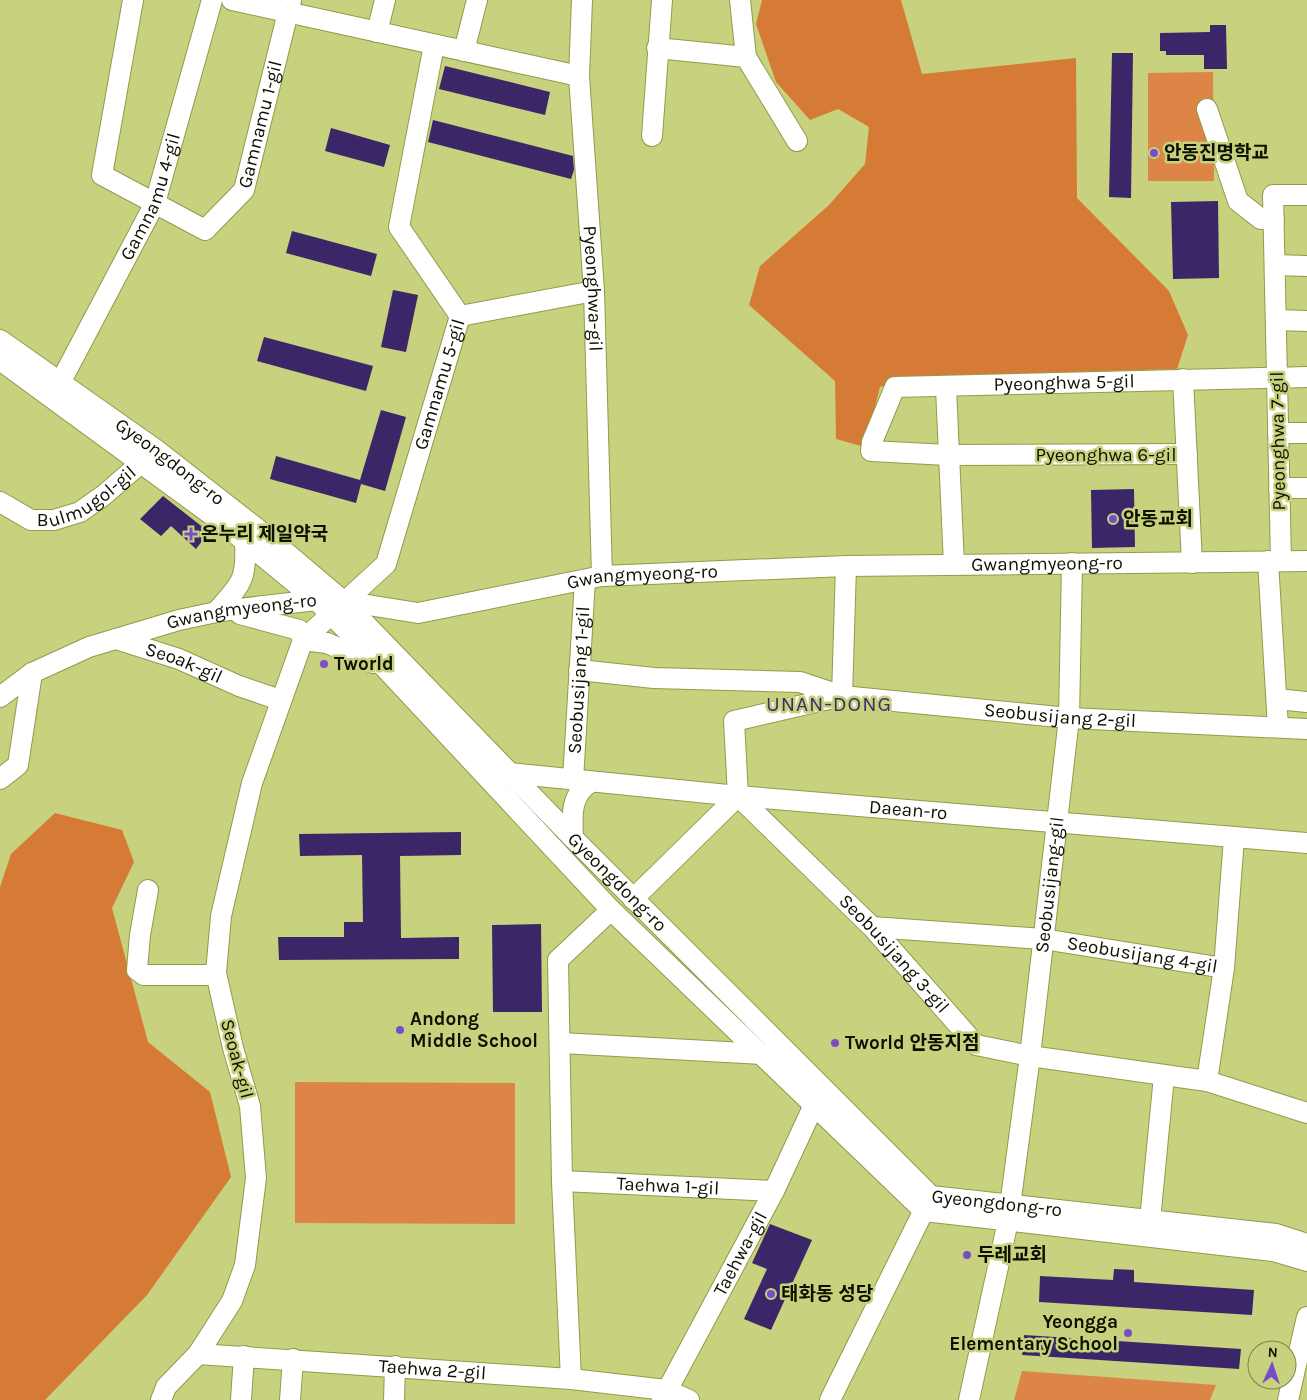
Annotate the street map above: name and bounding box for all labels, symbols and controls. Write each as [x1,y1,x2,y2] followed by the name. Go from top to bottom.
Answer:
[234,58,287,191] street label: Gamnamu 1-gil
[116,131,185,264] street label: Gamnamu 4-gil
[1164,142,1269,164] place label: 안동진명학교
[1148,147,1160,159] marker: 안동진명학교
[578,225,607,352] street label: Pyeonghwa-gil
[410,316,469,452] street label: Gamnamu 5-gil
[993,370,1135,396] street label: Pyeonghwa 5-gil
[1266,371,1290,511] street label: Pyeonghwa 7-gil
[111,413,229,510] street label: Gyeongdong-ro
[1035,444,1177,466] street label: Pyeonghwa 6-gil
[37,461,141,532] street label: Bulmugol-gil
[1123,508,1193,530] place label: 안동교회
[1107,513,1119,525] marker: 안동교회
[201,523,328,545] place label: 온누리 제일약국
[185,528,197,540] marker: 온누리 제일약국
[971,552,1123,576] street label: Gwangmyeong-ro
[565,560,718,594] street label: Gwangmyeong-ro
[164,589,318,634] street label: Gwangmyeong-ro
[564,606,594,755] street label: Seobusijang 1-gil
[143,638,226,688] street label: Seoak-gil
[334,653,394,675] place label: Tworld
[318,658,330,670] marker: Tworld
[766,692,892,716] district label: UNAN-DONG
[983,699,1137,732] street label: Seobusijang 2-gil
[868,796,948,824] street label: Daean-ro
[1031,815,1069,954] street label: Seobusijang-gil
[563,828,671,936] street label: Gyeongdong-ro
[834,890,954,1018] street label: Seobusijang 3-gil
[1065,932,1219,978] street label: Seobusijang 4-gil
[410,1008,538,1052] place label: Andong Middle School
[216,1017,258,1101] street label: Seoak-gil
[394,1024,406,1036] marker: Andong Middle School
[845,1032,979,1054] place label: Tworld 안동지점
[829,1037,841,1049] marker: Tworld 안동지점
[616,1173,720,1199] street label: Taehwa 1-gil
[930,1185,1063,1221] street label: Gyeongdong-ro
[709,1208,772,1299] street label: Taehwa-gil
[977,1244,1047,1266] place label: 두레교회
[961,1249,973,1261] marker: 두레교회
[781,1283,874,1305] place label: 태화동 성당
[765,1288,777,1300] marker: 태화동 성당
[949,1311,1118,1355] place label: Yeongga Elementary School
[1122,1327,1134,1339] marker: Yeongga Elementary School
[1247,1340,1297,1390] north arrow
[1267,1344,1278,1361] text: N
[378,1355,487,1384] street label: Taehwa 2-gil

